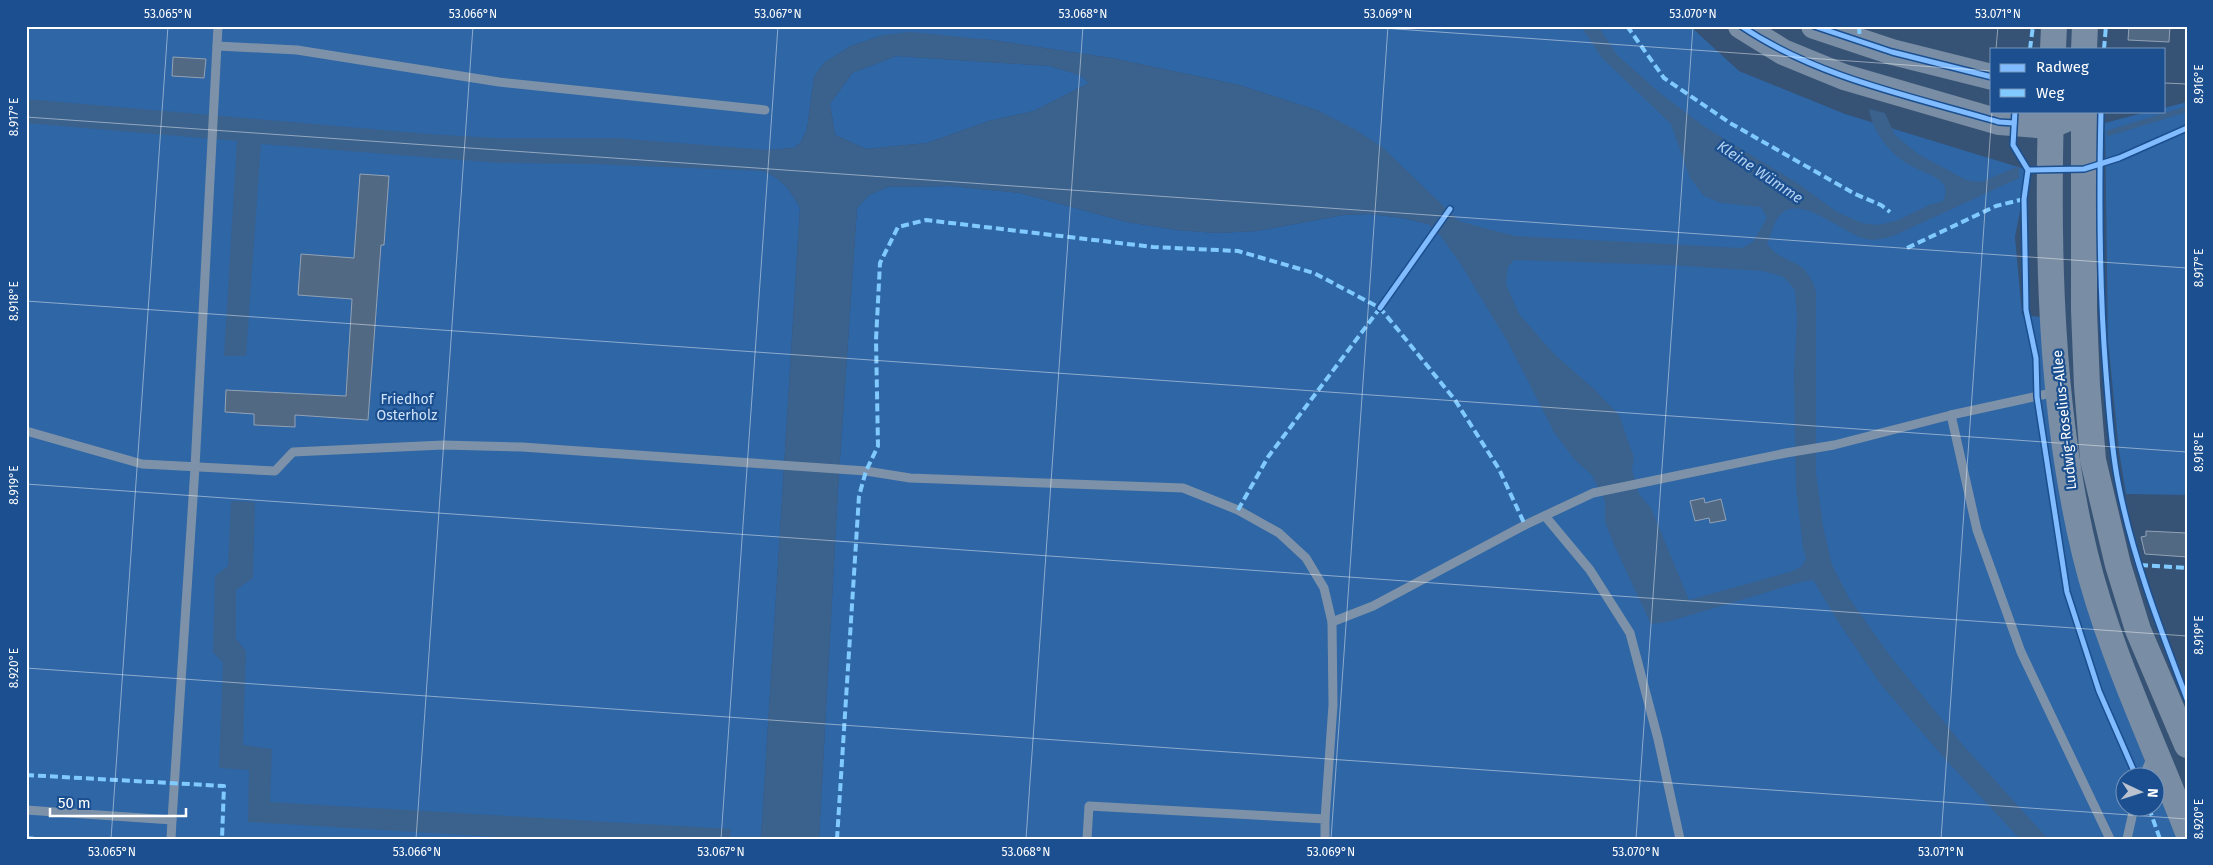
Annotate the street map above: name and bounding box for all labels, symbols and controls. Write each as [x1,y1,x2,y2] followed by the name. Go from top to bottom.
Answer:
[144,7,192,21] text: 53.065°N
[449,7,497,21] text: 53.066°N
[754,7,802,21] text: 53.067°N
[1059,7,1107,21] text: 53.068°N
[1364,7,1412,21] text: 53.069°N
[1669,7,1717,21] text: 53.070°N
[1975,7,2021,21] text: 53.071°N
[1990,48,2166,112] legend
[2036,58,2089,76] text: Radweg
[2192,64,2206,104] text: 8.916°E
[2036,84,2064,102] text: Weg
[7,98,21,136] text: 8.917°E
[1714,137,1806,207] water label: Kleine Wümme
[2192,249,2206,287] text: 8.917°E
[7,281,21,321] text: 8.918°E
[2049,349,2080,491] street label: Ludwig-Roselius-Allee
[377,391,437,424] park label: Friedhof Osterholz
[2192,432,2206,472] text: 8.918°E
[7,465,21,505] text: 8.919°E
[2192,615,2206,655] text: 8.919°E
[7,648,21,688] text: 8.920°E
[2116,768,2166,818] north arrow
[50,785,186,817] scale bar
[2144,788,2161,798] text: N
[58,794,91,812] text: 50 m
[2192,799,2206,839] text: 8.920°E
[88,845,136,859] text: 53.065°N
[393,845,441,859] text: 53.066°N
[697,845,745,859] text: 53.067°N
[1002,845,1050,859] text: 53.068°N
[1307,845,1355,859] text: 53.069°N
[1612,845,1660,859] text: 53.070°N
[1918,845,1964,859] text: 53.071°N

